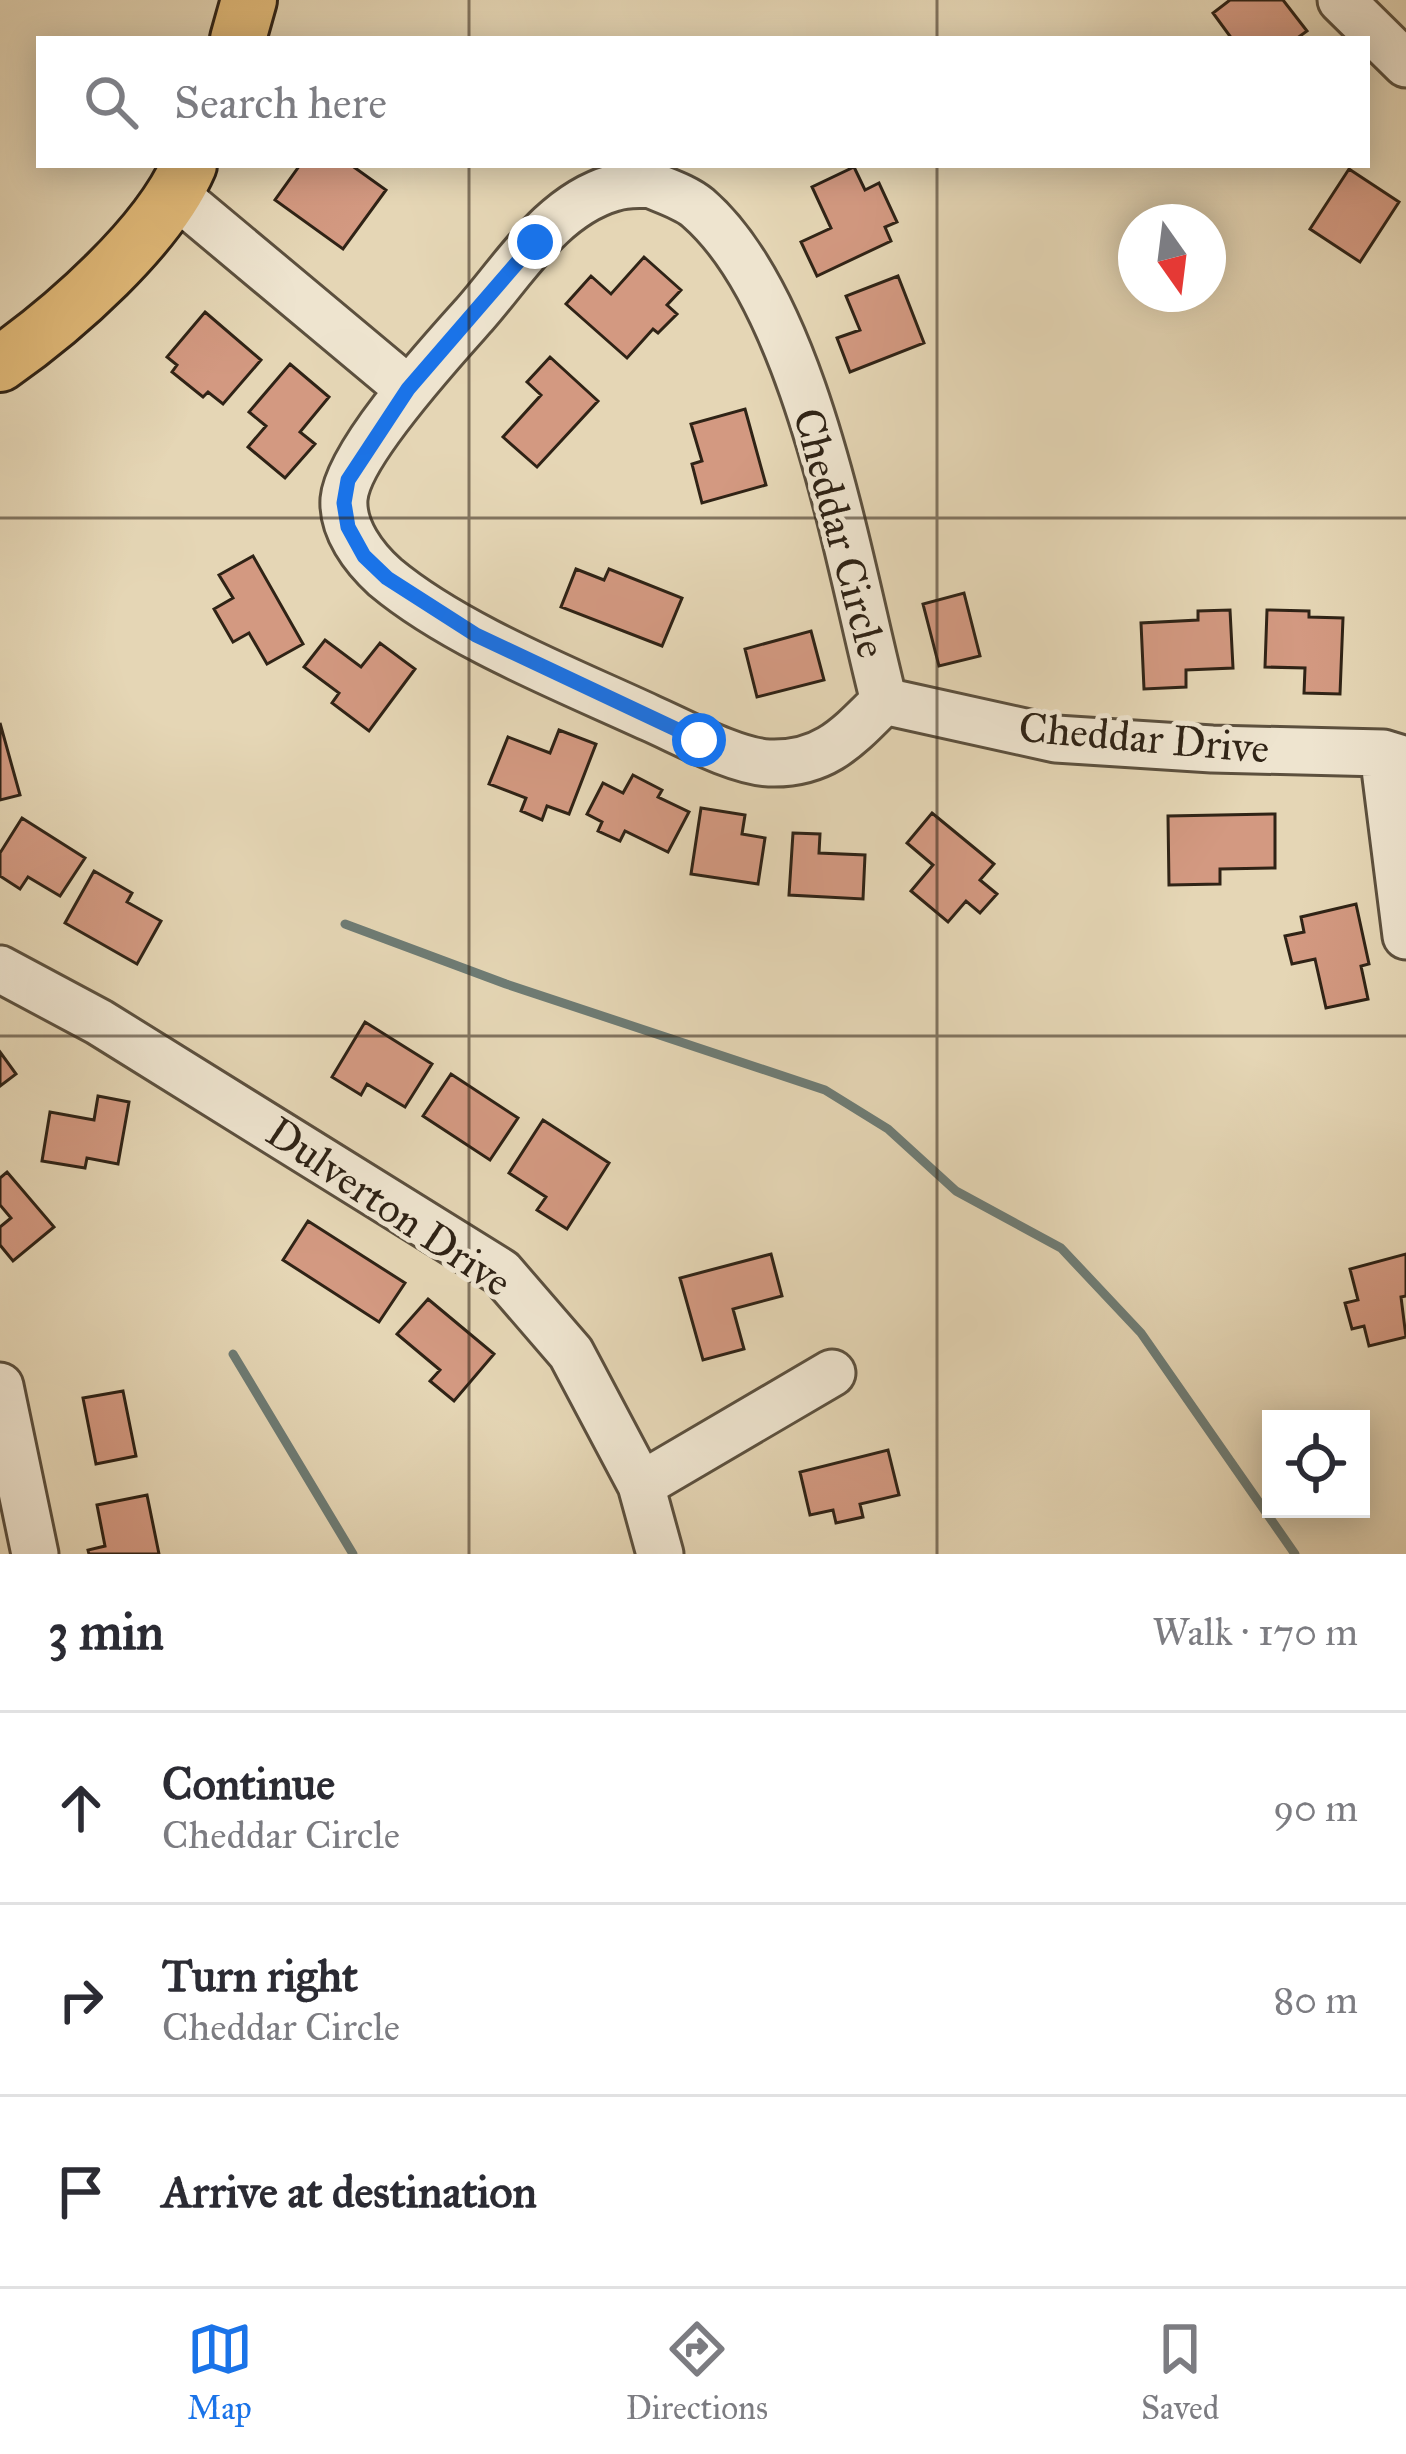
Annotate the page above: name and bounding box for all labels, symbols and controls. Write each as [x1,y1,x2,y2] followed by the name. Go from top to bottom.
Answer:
[36,36,1370,168] search box
[78,69,144,135] icon: search
[174,75,387,130] text: Search here
[1118,204,1226,312] north arrow
[508,215,562,269] route end
[782,403,898,663] street label: Cheddar Circle
[1017,701,1271,775] street label: Cheddar Drive
[672,713,726,767] route start
[257,1106,521,1308] street label: Dulverton Drive
[1262,1410,1370,1518] map controls
[1262,1410,1370,1518] button: locate
[48,1601,164,1663] text: 3 min
[1152,1608,1358,1656] text: Walk · 170 m
[162,1756,335,1811] text: Continue
[48,1775,114,1841] icon: ahead
[1273,1784,1358,1832] text: 90 m
[162,1811,400,1859] text: Cheddar Circle
[162,1948,358,2003] text: Turn right
[48,1967,114,2033] icon: right
[1273,1976,1358,2024] text: 80 m
[162,2003,400,2051] text: Cheddar Circle
[48,2159,114,2225] icon: arrive
[162,2164,537,2219] text: Arrive at destination
[187,2316,253,2428] tab: Map
[626,2316,768,2428] tab: Directions
[1141,2316,1219,2428] tab: Saved

